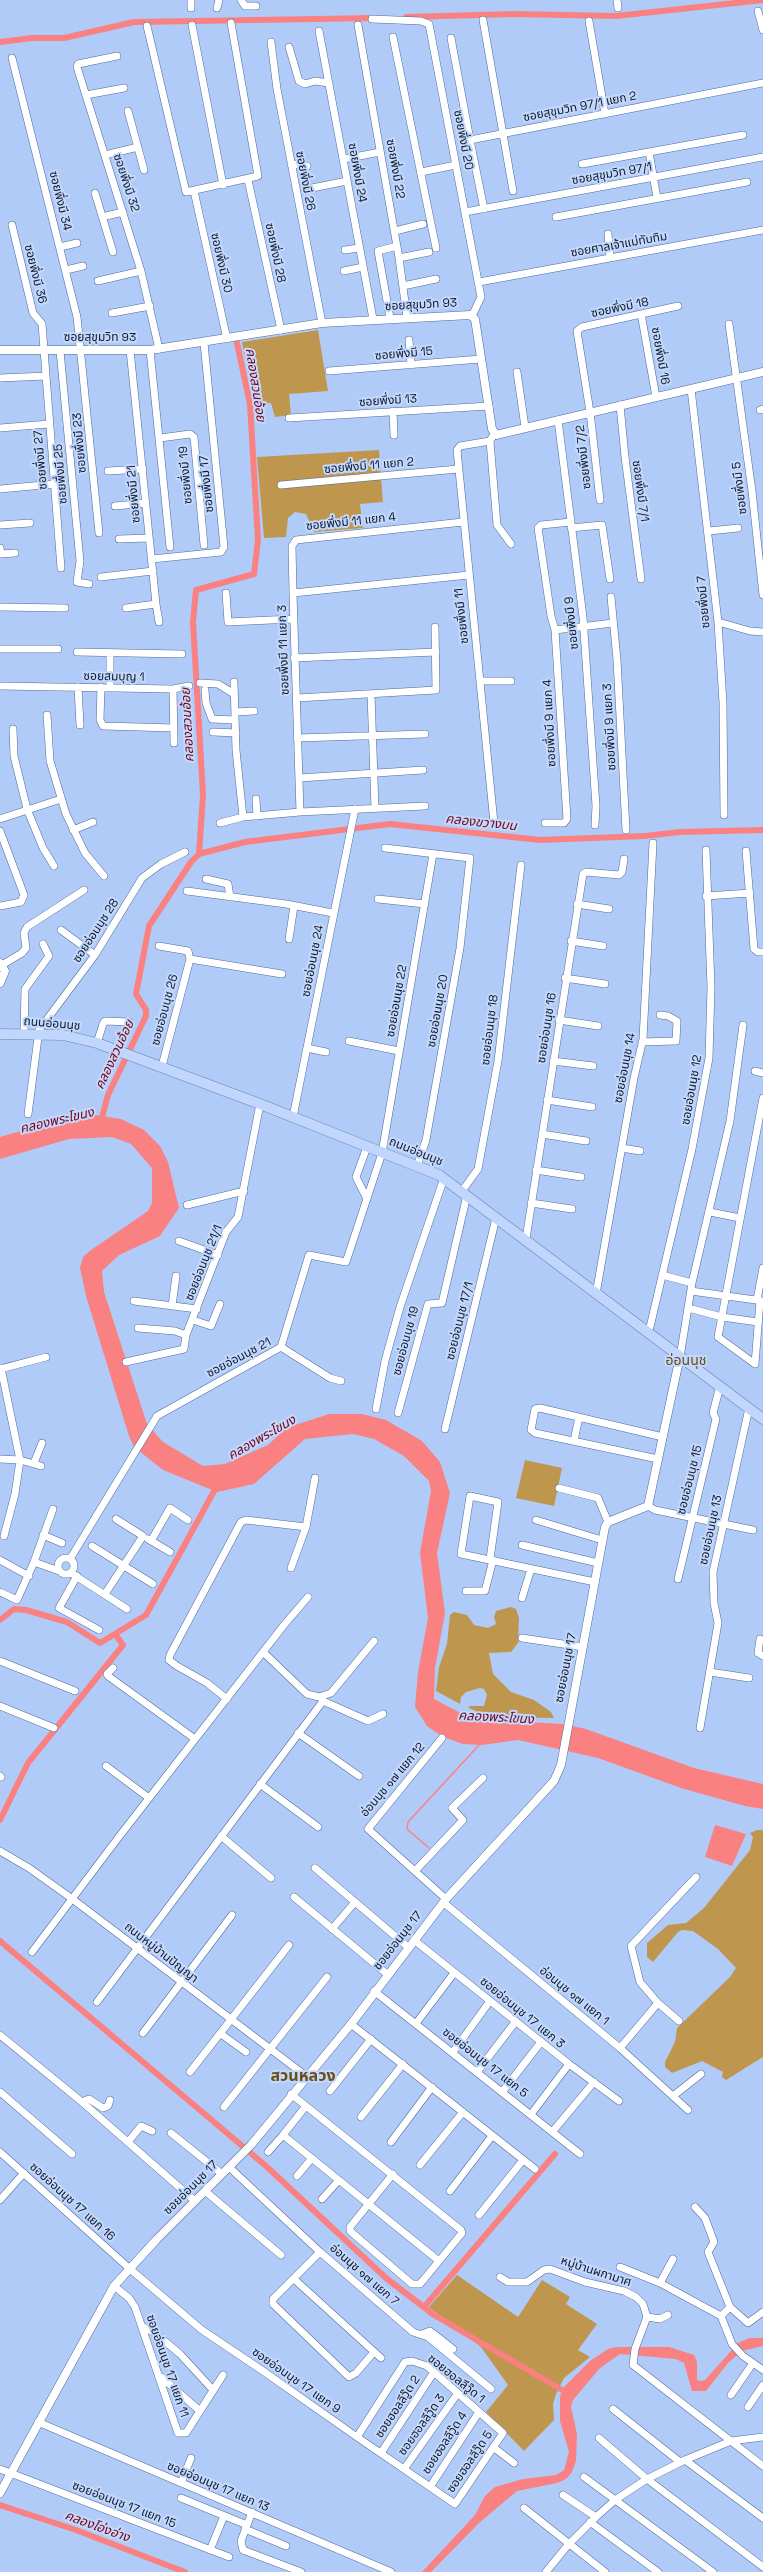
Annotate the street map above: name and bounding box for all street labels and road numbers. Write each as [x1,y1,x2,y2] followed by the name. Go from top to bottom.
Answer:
[522,89,638,125] street label: ซอยสุขุมวิท 97/1 แยก 2
[450,109,476,171] street label: ซอยพึ่งมี 20
[383,138,407,200] street label: ซอยพึ่งมี 22
[345,142,369,204] street label: ซอยพึ่งมี 24
[292,150,318,212] street label: ซอยพึ่งมี 26
[110,152,142,214] street label: ซอยพึ่งมี 32
[571,160,653,188] street label: ซอยสุขุมวิท 97/1
[46,170,74,232] street label: ซอยพึ่งมี 34
[262,222,288,284] street label: ซอยพึ่งมี 28
[570,229,668,261] street label: ซอยศาลเจ้าแม่ทับทิม
[207,232,235,294] street label: ซอยพึ่งมี 30
[21,243,49,305] street label: ซอยพึ่งมี 36
[590,295,650,321] street label: ซอยพึ่งมี 18
[384,296,458,314] street label: ซอยสุขุมวิท 93
[648,326,672,386] street label: ซอยพึ่งมี 16
[64,331,136,345] street label: ซอยสุขุมวิท 93
[374,344,434,364] street label: ซอยพึ่งมี 15
[358,392,418,410] street label: ซอยพึ่งมี 13
[70,412,90,474] street label: ซอยพึ่งมี 23
[573,424,595,490] street label: ซอยพึ่งมี 7/2
[31,430,51,490] street label: ซอยพึ่งมี 27
[51,443,71,505] street label: ซอยพึ่งมี 25
[176,445,196,505] street label: ซอยพึ่งมี 19
[197,455,217,513] street label: ซอยพึ่งมี 17
[323,455,415,477] street label: ซอยพึ่งมี 11 แยก 2
[629,459,651,523] street label: ซอยพึ่งมี 7/1
[730,461,750,515] street label: ซอยพึ่งมี 5
[124,464,144,524] street label: ซอยพึ่งมี 21
[305,510,397,534] street label: ซอยพึ่งมี 11 แยก 4
[695,575,713,629] street label: ซอยพึ่งมี 7
[452,587,472,645] street label: ซอยพึ่งมี 11
[562,596,582,650] street label: ซอยพึ่งมี 9
[275,605,293,695] street label: ซอยพึ่งมี 11 แยก 3
[83,669,145,685] street label: ซอยสมบุญ 1
[541,679,559,767] street label: ซอยพึ่งมี 9 แยก 4
[601,683,619,771] street label: ซอยพึ่งมี 9 แยก 3
[70,896,122,966] street label: ซอยอ่อนนุช 28
[299,924,327,998] street label: ซอยอ่อนนุช 24
[384,964,410,1038] street label: ซอยอ่อนนุช 22
[149,973,181,1047] street label: ซอยอ่อนนุช 26
[425,973,451,1049] street label: ซอยอ่อนนุช 20
[534,992,560,1064] street label: ซอยอ่อนนุช 16
[479,994,501,1066] street label: ซอยอ่อนนุช 18
[23,1014,81,1034] street label: ถนนอ่อนนุช
[611,1032,639,1104] street label: ซอยอ่อนนุช 14
[679,1054,705,1126] street label: ซอยอ่อนนุช 12
[387,1135,445,1169] street label: ถนนอ่อนนุช
[182,1223,226,1303] street label: ซอยอ่อนนุช 21/1
[443,1280,477,1362] street label: ซอยอ่อนนุช 17/1
[390,1305,422,1377] street label: ซอยอ่อนนุช 19
[204,1335,274,1381] street label: ซอยอ่อนนุช 21
[674,1444,706,1516] street label: ซอยอ่อนนุช 15
[697,1494,725,1566] street label: ซอยอ่อนนุช 13
[552,1632,580,1704] street label: ซอยอ่อนนุช 17
[358,1740,428,1820] street label: อ่อนนุช ๑๗ แยก 12
[371,1909,425,1973] street label: ซอยอ่อนนุช 17
[121,1920,201,1986] street label: ถนนหมู่บ้านปัญญา
[536,1964,612,2028] street label: อ่อนนุช ๑๗ แยก 1
[477,1974,567,2052] street label: ซอยอ่อนนุช 17 แยก 3
[439,2025,531,2101] street label: ซอยอ่อนนุช 17 แยก 5
[161,2158,221,2218] street label: ซอยอ่อนนุช 17
[26,2160,118,2244] street label: ซอยอ่อนนุช 17 แยก 16
[326,2241,402,2309] street label: อ่อนนุช ๑๗ แยก 7
[559,2254,633,2290] street label: หมู่บ้านผกามาศ
[143,2313,191,2419] street label: ซอยอ่อนนุช 17 แยก 11
[249,2345,343,2417] street label: ซอยอ่อนนุช 17 แยก 9
[425,2352,487,2406] street label: ซอยฮอลลีวู๊ด 1
[372,2373,424,2441] street label: ซอยฮอลลีวู๊ด 2
[396,2392,448,2458] street label: ซอยฮอลลีวู๊ด 3
[419,2409,471,2477] street label: ซอยฮอลลีวู๊ด 4
[444,2428,496,2496] street label: ซอยฮอลลีวู๊ด 5
[165,2459,271,2515] street label: ซอยอ่อนนุช 17 แยก 13
[70,2479,178,2531] street label: ซอยอ่อนนุช 17 แยก 15

